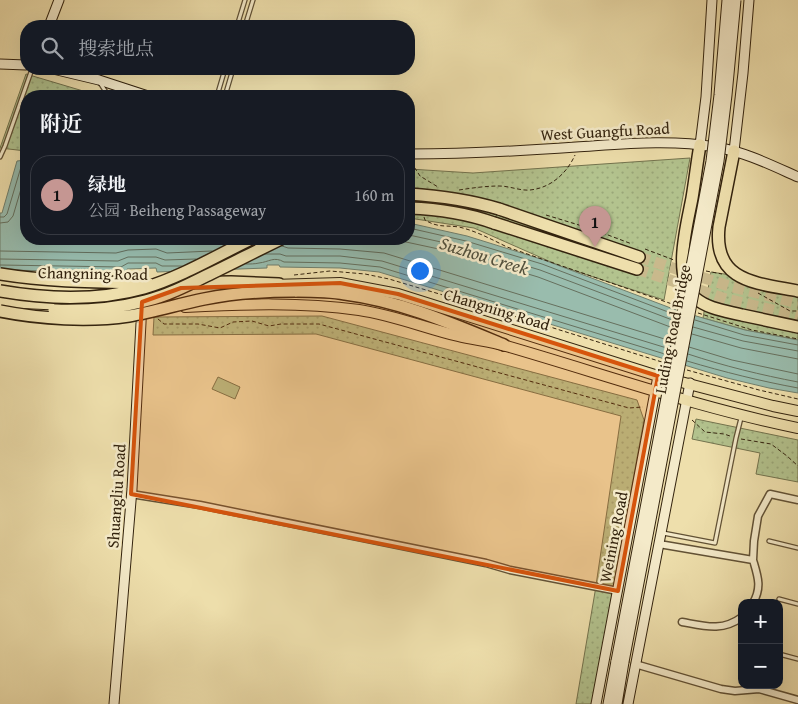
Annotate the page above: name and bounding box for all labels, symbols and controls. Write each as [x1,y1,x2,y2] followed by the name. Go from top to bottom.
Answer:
[20,20,415,75] search box
[38,34,66,62] icon: search
[78,34,154,62] text: 搜索地点
[40,108,82,139] text: 附近
[540,116,671,146] street label: West Guangfu Road
[88,170,126,198] text: 绿地
[53,183,61,207] text: 1
[354,183,394,207] text: 160 m
[88,198,266,222] text: 公园 · Beiheng Passageway
[579,206,611,247] pin: 1
[436,229,533,282] water label: Suzhou Creek
[407,258,433,284] your location
[38,260,148,286] street label: Changning Road
[648,262,696,396] street label: Luding Road Bridge
[441,282,553,337] street label: Changning Road
[100,443,132,549] street label: Shuangliu Road
[592,489,634,585] street label: Weining Road
[738,599,783,689] map controls
[738,599,783,644] button: +
[738,644,783,689] button: −

